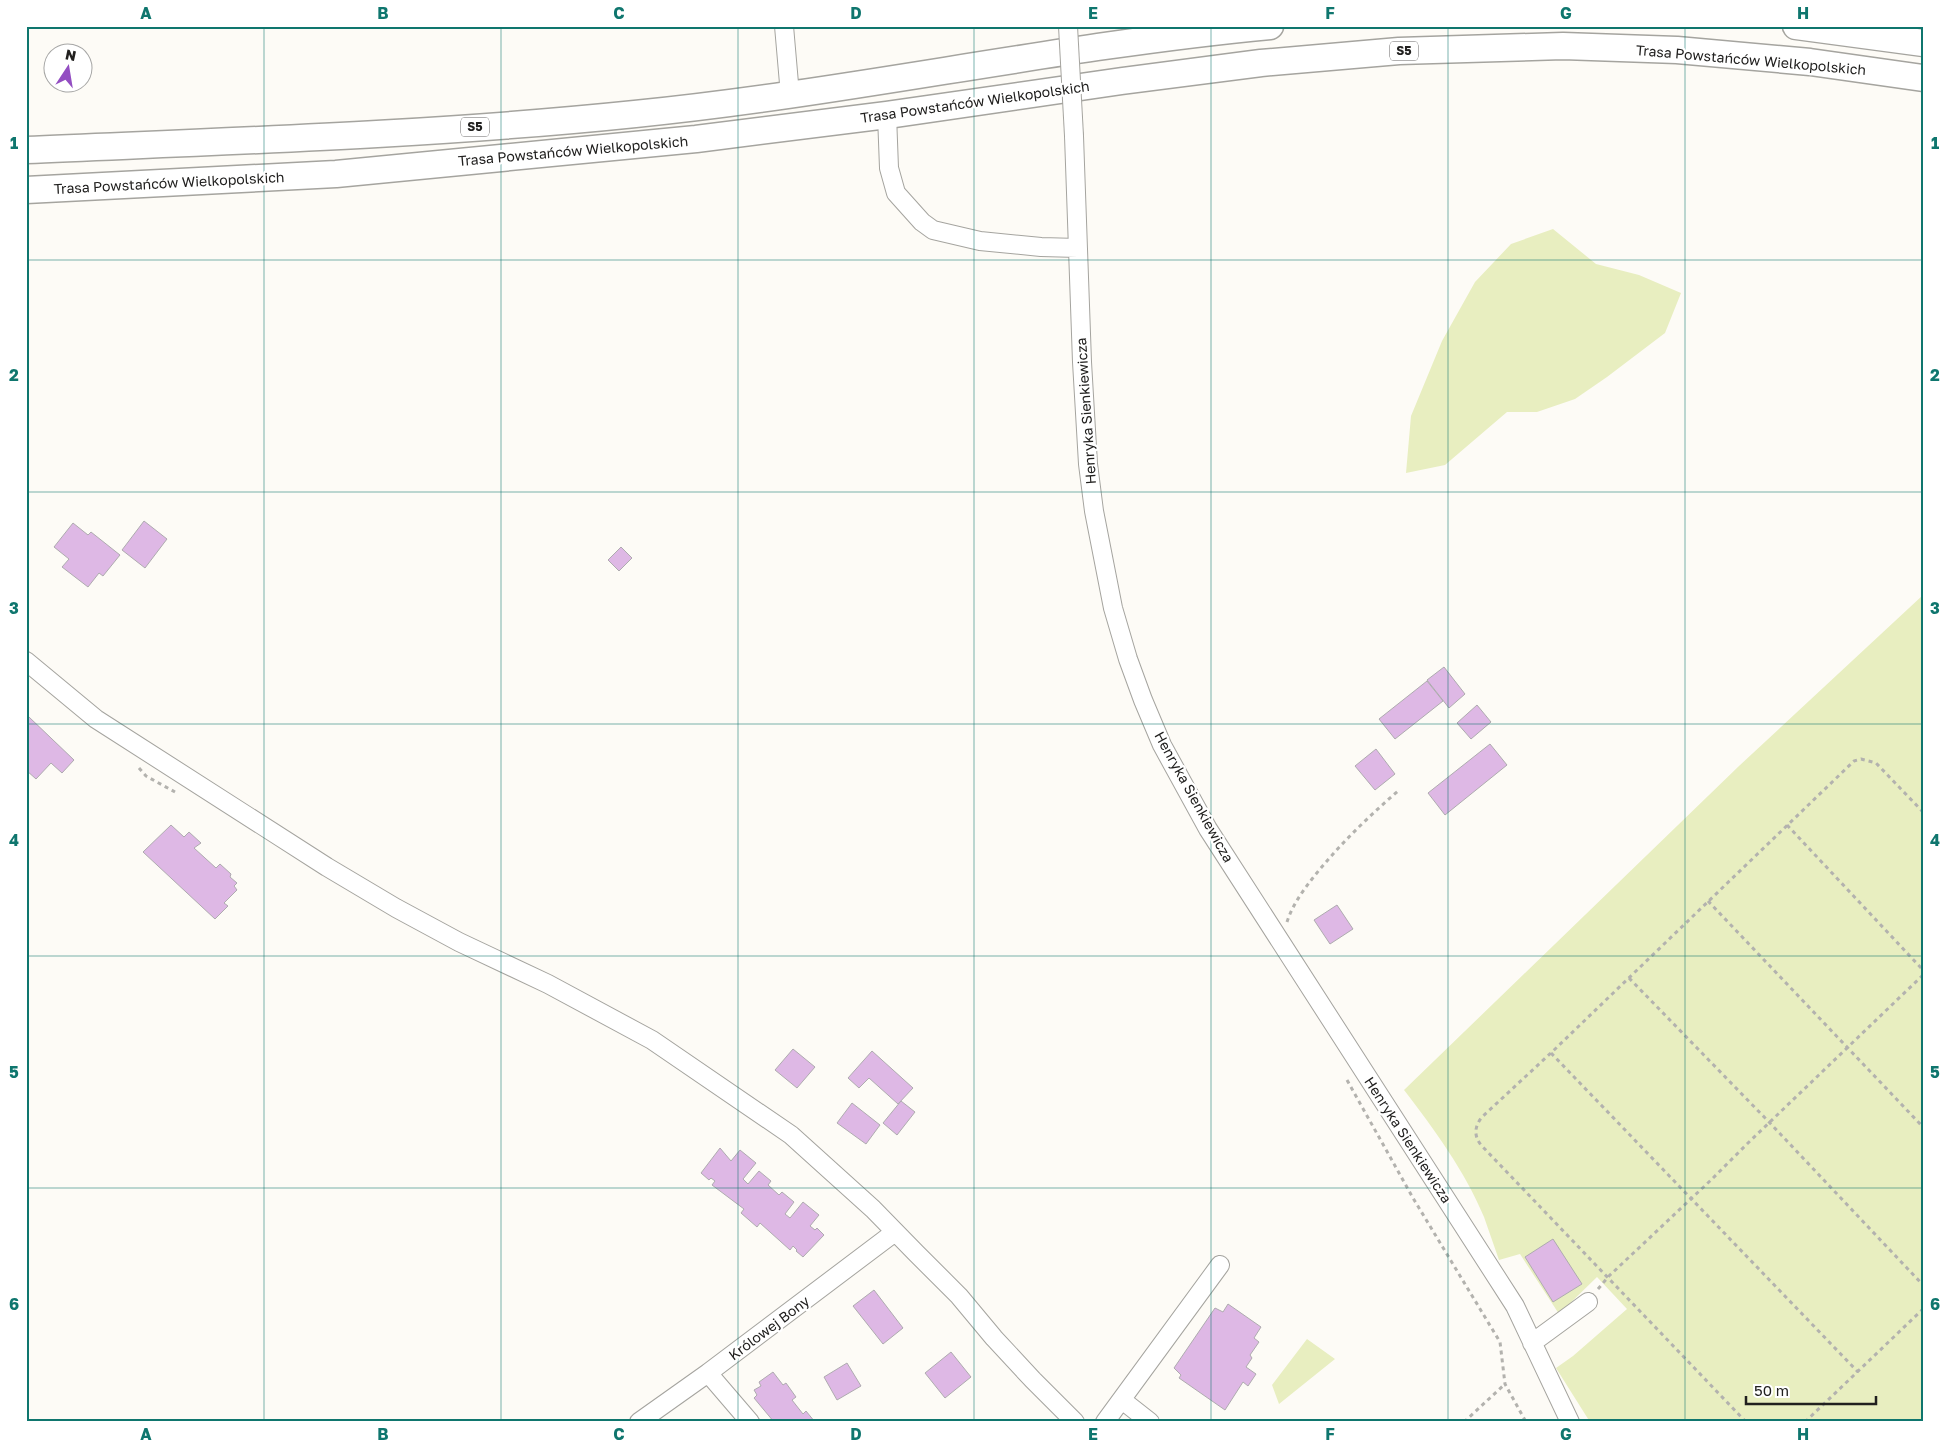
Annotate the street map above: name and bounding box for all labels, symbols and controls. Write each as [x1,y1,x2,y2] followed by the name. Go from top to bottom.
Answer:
[140,3,152,23] text: A
[377,3,389,23] text: B
[613,3,625,23] text: C
[850,3,862,23] text: D
[1088,3,1098,23] text: E
[1325,3,1335,23] text: F
[1560,3,1572,23] text: G
[1797,3,1809,23] text: H
[1390,41,1418,60] road number: S5
[1635,41,1867,78] street label: Trasa Powstańców Wielkopolskich
[42,42,92,92] north arrow
[64,45,78,64] text: N
[859,77,1090,126] street label: Trasa Powstańców Wielkopolskich
[461,118,489,136] road number: S5
[457,132,689,169] street label: Trasa Powstańców Wielkopolskich
[10,133,18,153] text: 1
[1931,133,1939,153] text: 1
[53,168,285,197] street label: Trasa Powstańców Wielkopolskich
[1072,337,1099,485] street label: Henryka Sienkiewicza
[9,365,19,385] text: 2
[1930,365,1940,385] text: 2
[9,598,19,618] text: 3
[1930,598,1940,618] text: 3
[1151,728,1238,865] street label: Henryka Sienkiewicza
[9,830,19,850] text: 4
[1930,830,1940,850] text: 4
[9,1062,19,1082] text: 5
[1930,1062,1940,1082] text: 5
[1361,1073,1456,1206] street label: Henryka Sienkiewicza
[725,1292,812,1363] street label: Królowej Bony
[9,1294,19,1314] text: 6
[1930,1294,1940,1314] text: 6
[1746,1373,1876,1405] scale bar
[1754,1381,1789,1399] text: 50 m
[140,1424,152,1444] text: A
[377,1424,389,1444] text: B
[613,1424,625,1444] text: C
[850,1424,862,1444] text: D
[1088,1424,1098,1444] text: E
[1325,1424,1335,1444] text: F
[1560,1424,1572,1444] text: G
[1797,1424,1809,1444] text: H

